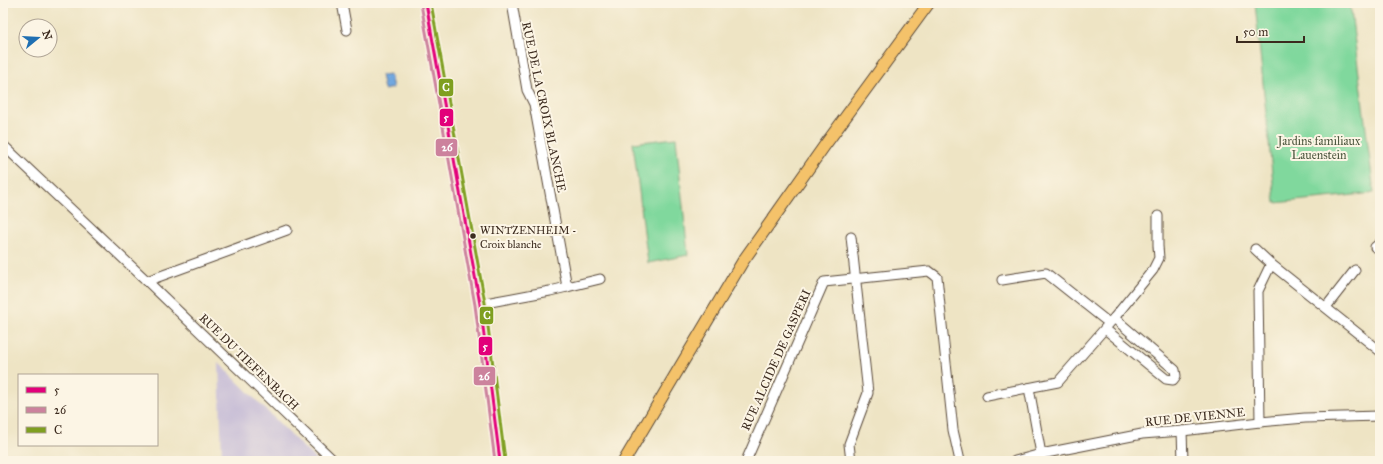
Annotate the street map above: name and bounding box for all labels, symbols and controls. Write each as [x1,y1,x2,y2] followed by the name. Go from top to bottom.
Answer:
[18,18,58,58] north arrow
[1237,18,1304,44] scale bar
[519,21,569,194] street label: RUE DE LA CROIX BLANCHE
[1243,25,1268,39] text: 50 m
[39,29,55,42] text: N
[438,78,454,97] line badge: C
[442,81,450,94] text: C
[439,108,454,127] line badge: 5
[443,111,449,124] text: 5
[1276,134,1361,162] park label: Jardins familiaux Lauenstein
[435,138,458,157] line badge: 26
[441,141,454,154] text: 26
[480,224,576,251] place label: WINTZENHEIM - Croix blanche
[468,231,478,241] marker: WINTZENHEIM - Croix blanche
[739,287,813,433] street label: RUE ALCIDE DE GASPERI
[479,306,494,325] line badge: C
[483,309,491,322] text: C
[196,311,302,413] street label: RUE DU TIEFENBACH
[478,336,493,356] line badge: 5
[482,340,488,353] text: 5
[473,366,496,386] line badge: 26
[478,370,491,383] text: 26
[18,374,158,446] legend
[54,383,60,397] text: 5
[54,403,67,417] text: 26
[1144,405,1246,429] street label: RUE DE VIENNE
[54,423,62,437] text: C

